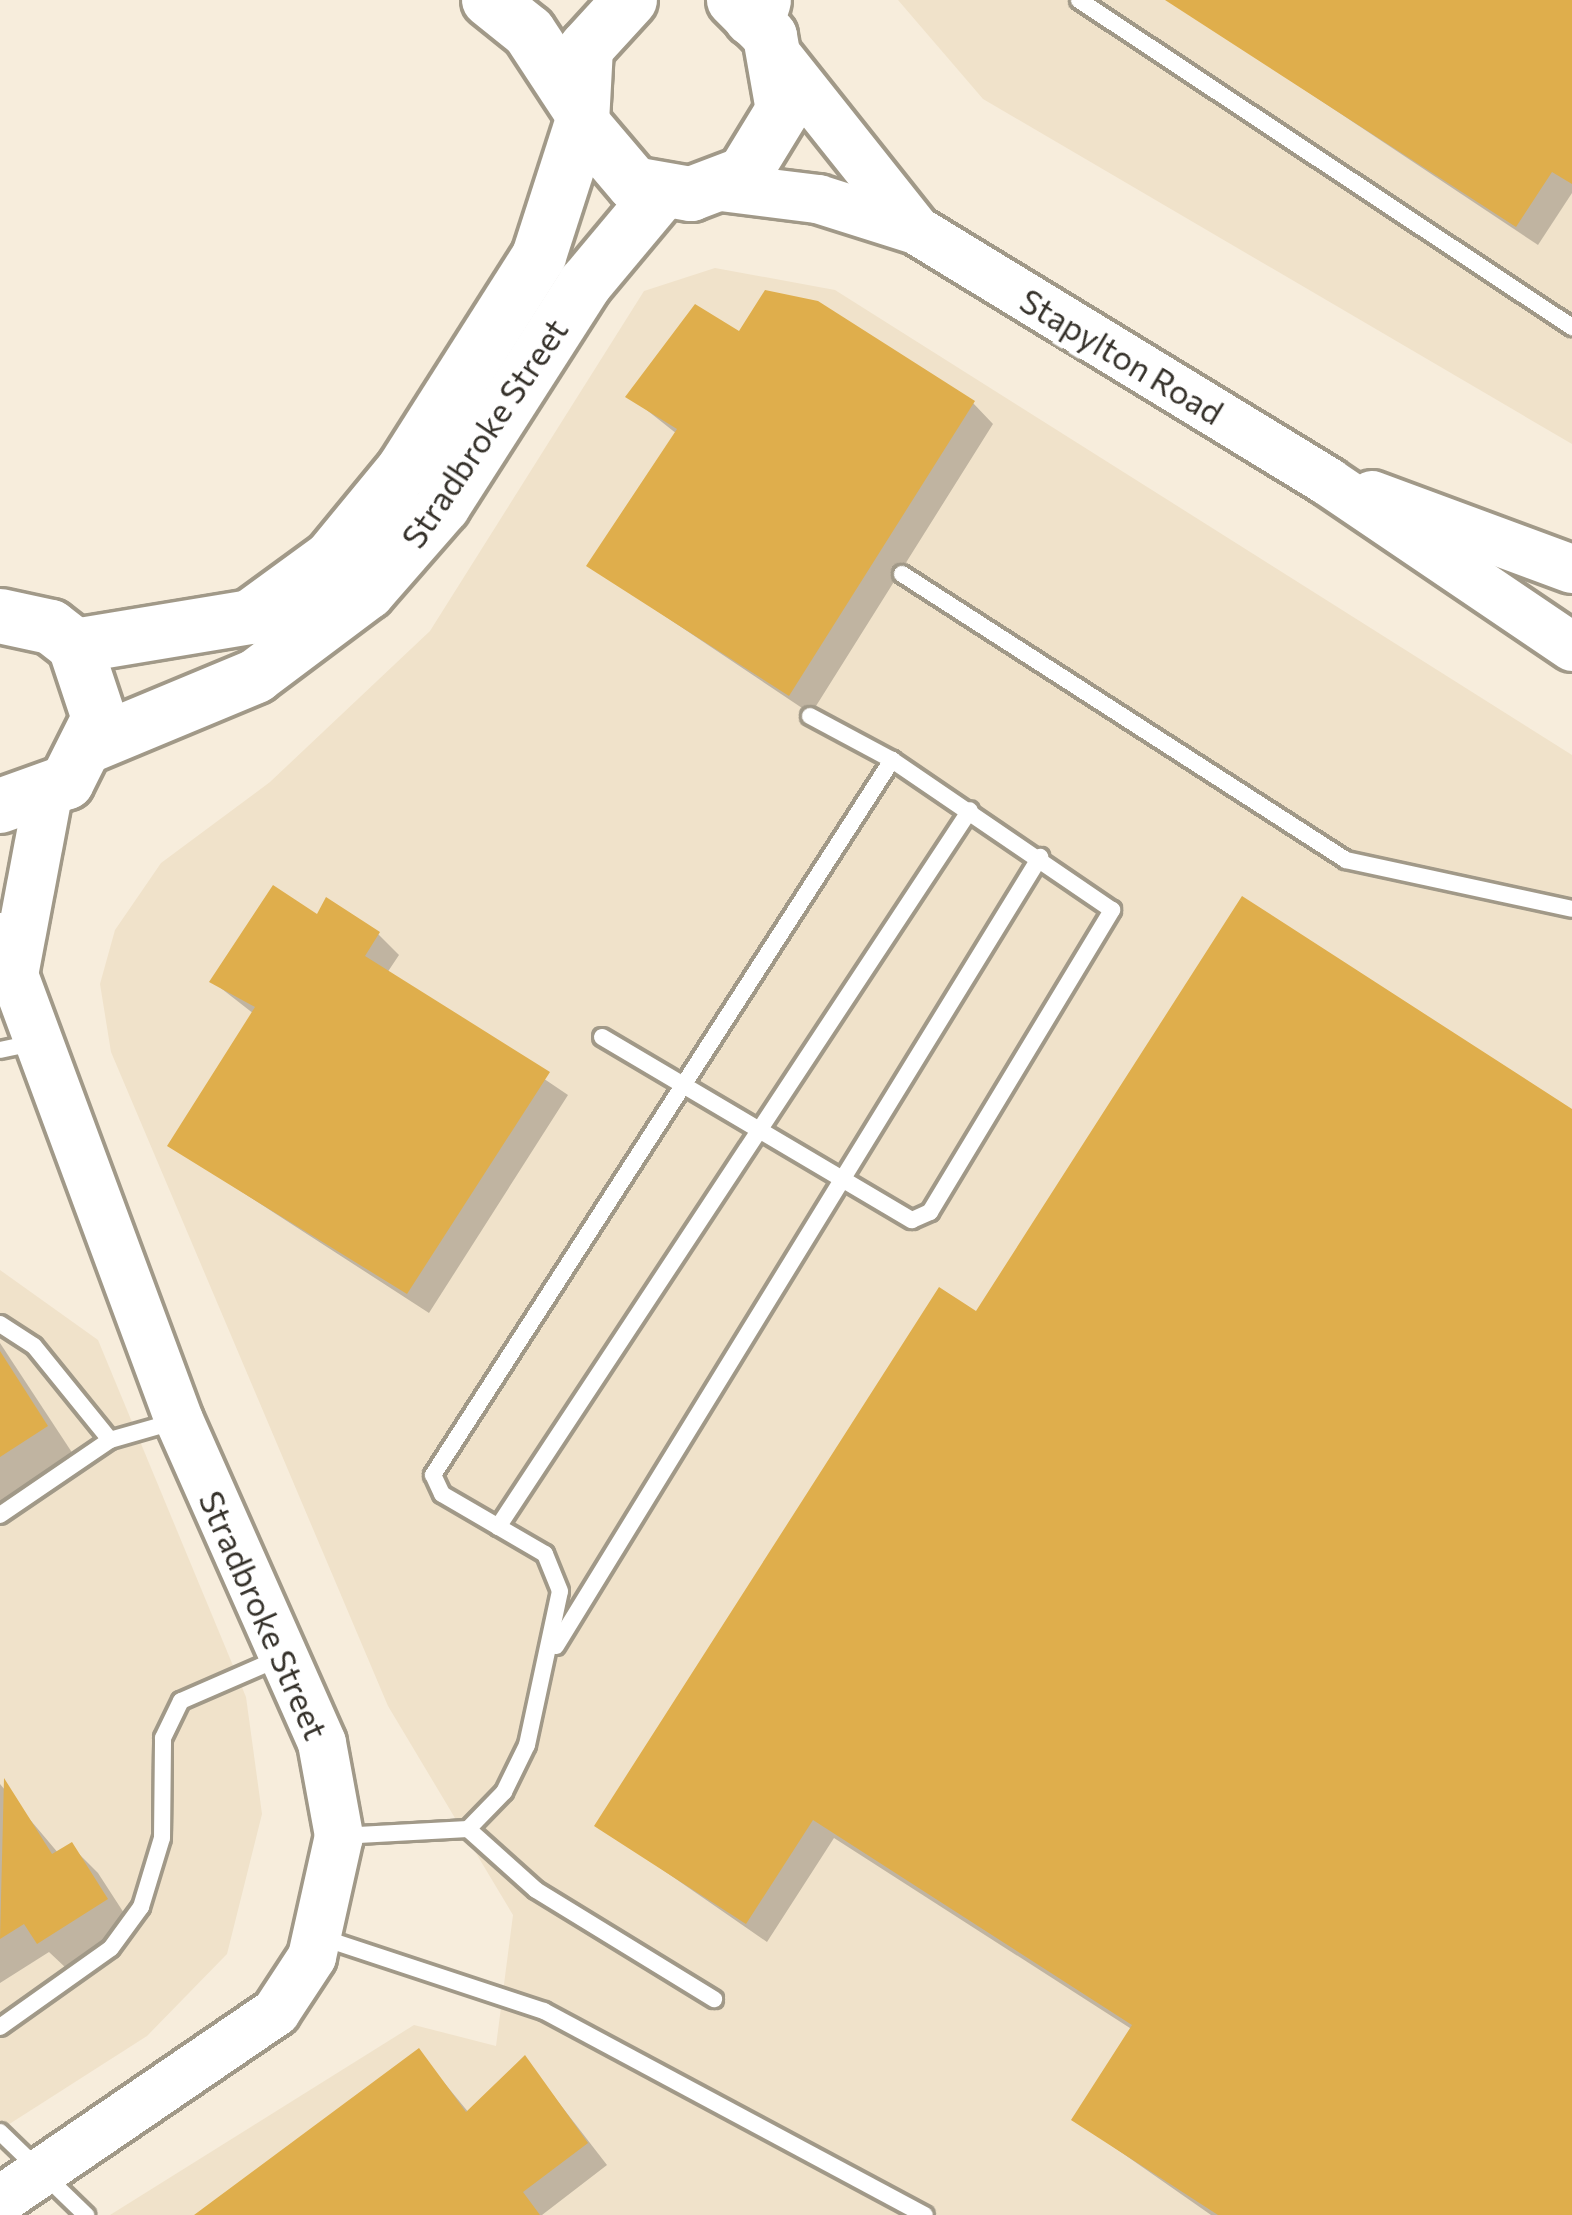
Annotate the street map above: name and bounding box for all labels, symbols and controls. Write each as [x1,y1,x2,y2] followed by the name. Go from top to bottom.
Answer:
[1013,280,1231,432] street label: Stapylton Road
[393,311,575,555] street label: Stradbroke Street
[191,1485,337,1745] street label: Stradbroke Street

